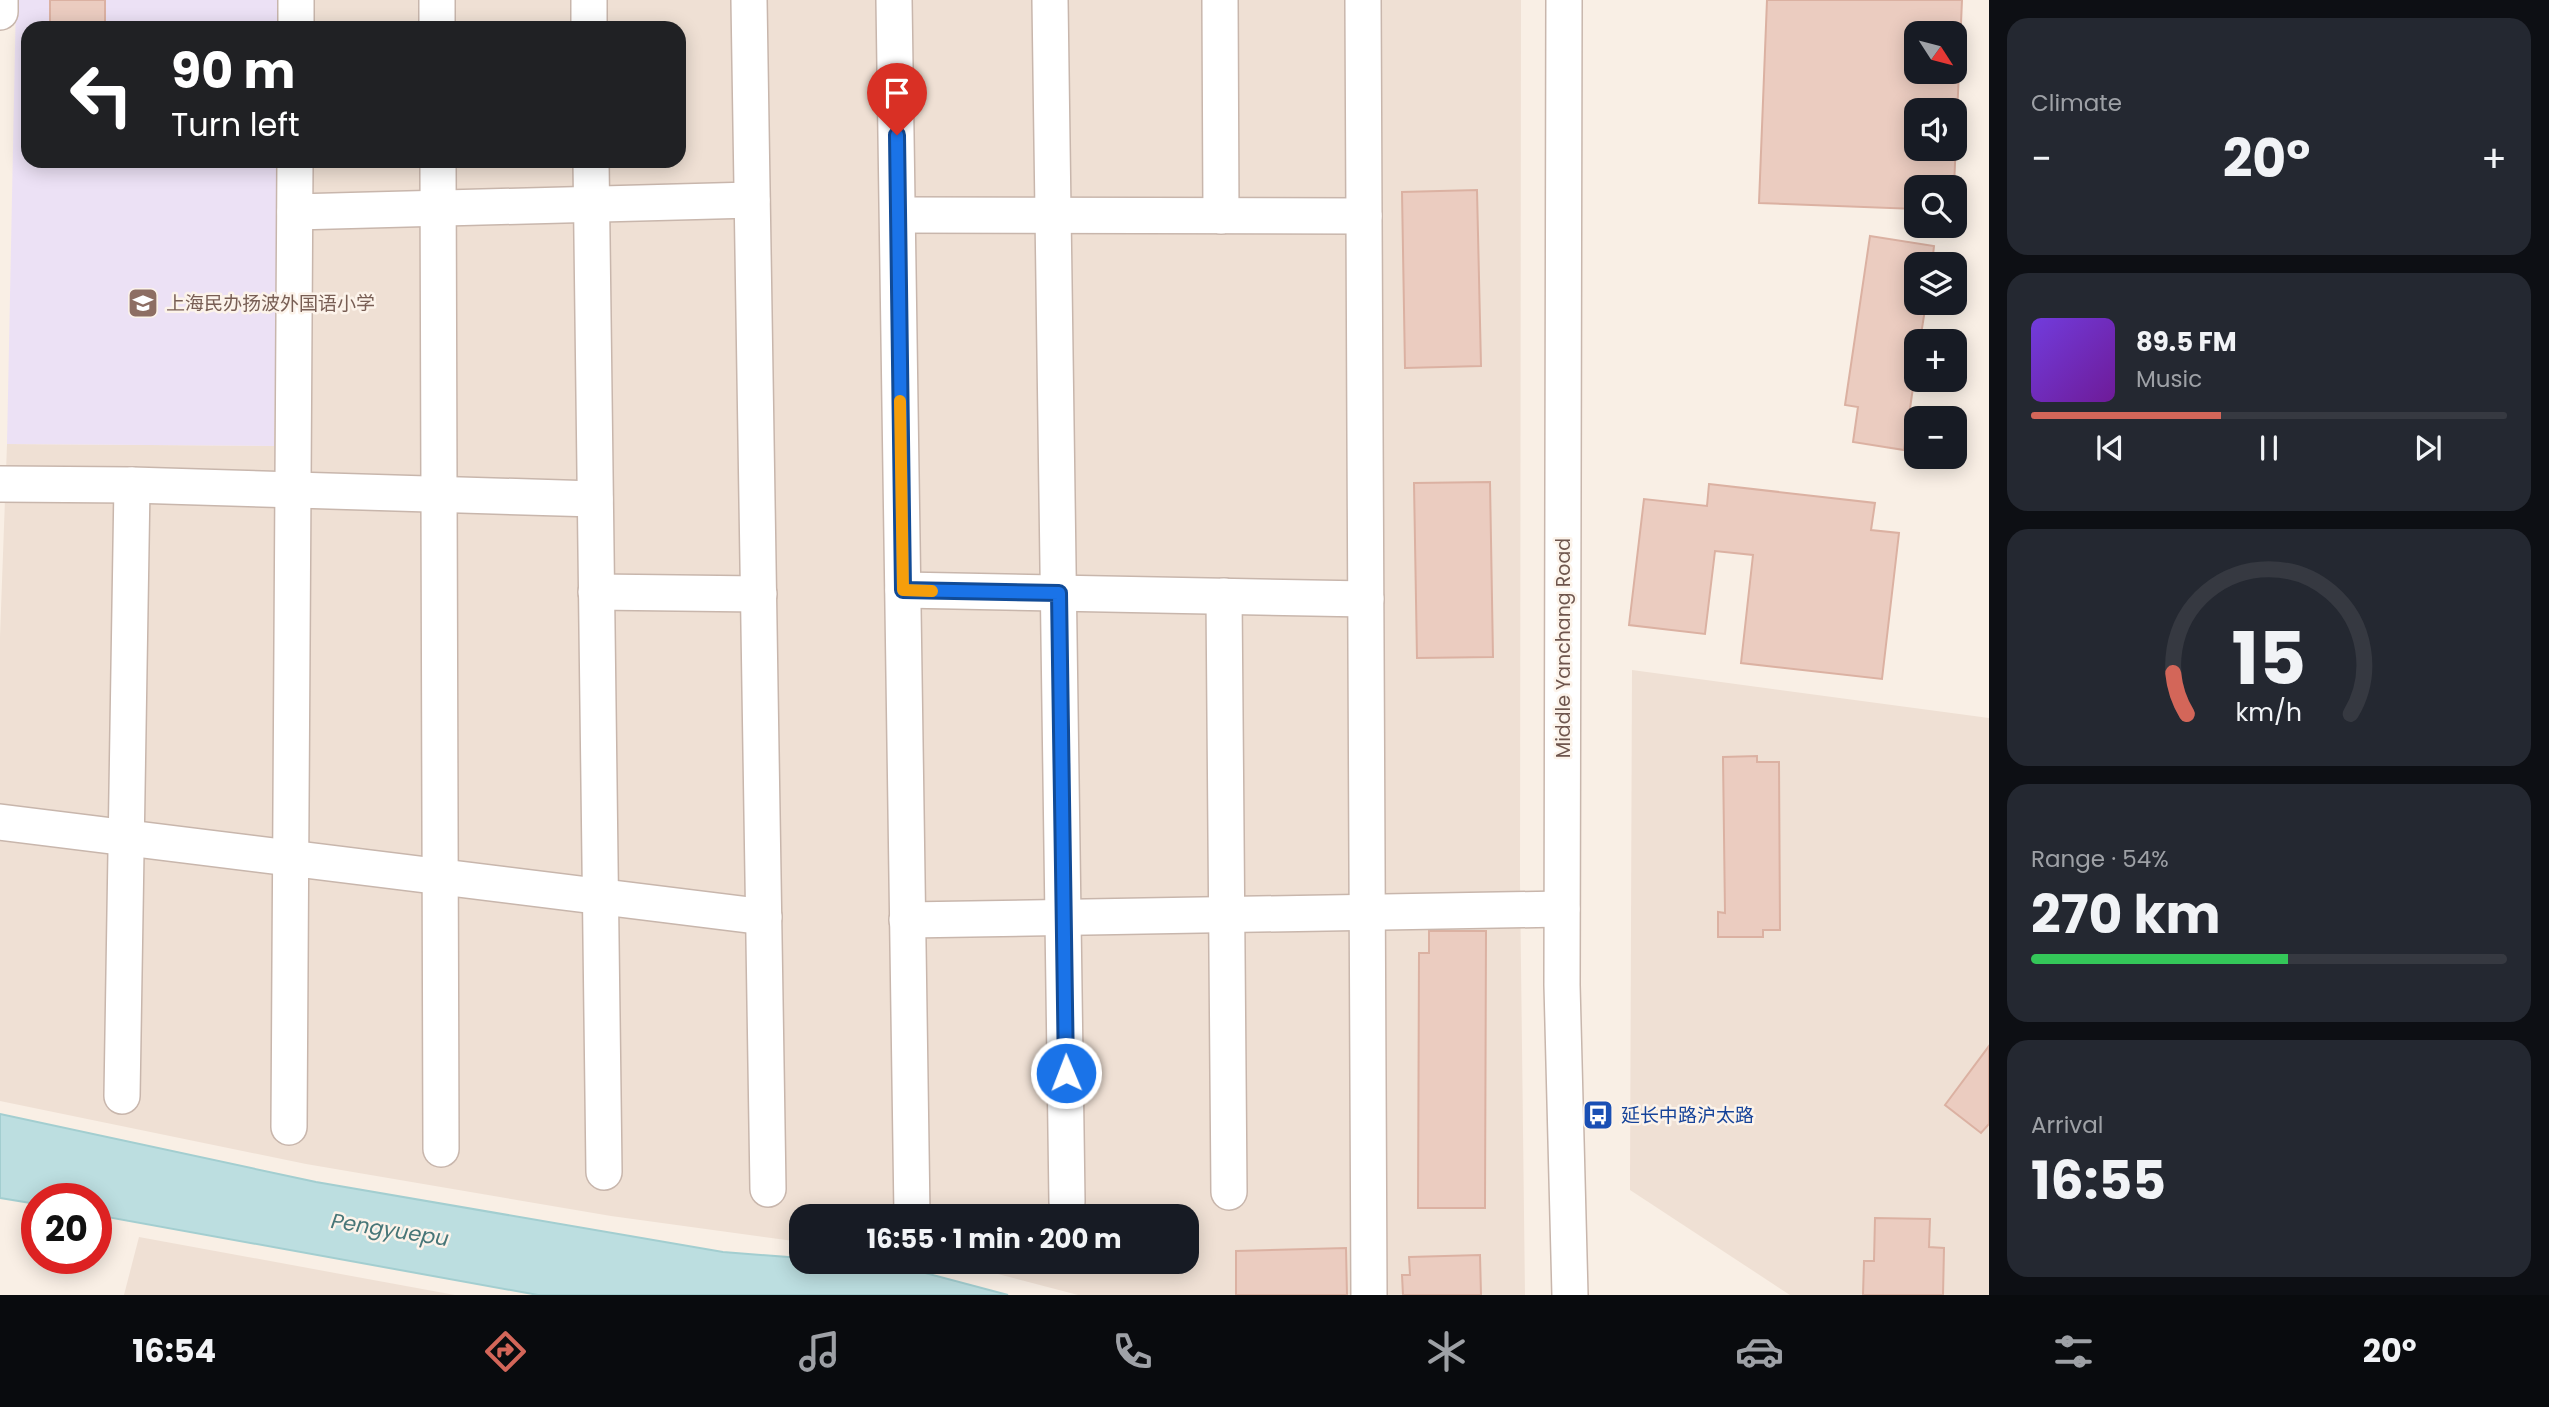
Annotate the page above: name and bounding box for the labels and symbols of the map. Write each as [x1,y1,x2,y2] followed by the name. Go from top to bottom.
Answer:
[1904,21,1967,84] north arrow
[867,63,927,135] pin
[126,286,160,320] school or university icon: 上海民办扬波外国语小学
[166,290,375,317] place label: 上海民办扬波外国语小学
[1550,538,1577,758] street label: Middle Yanchang Road
[1029,1036,1103,1110] position arrow
[1581,1098,1615,1132] bus stop icon: 延长中路沪太路
[1621,1102,1754,1129] place label: 延长中路沪太路
[21,1183,112,1274] speed limit sign: 20
[329,1206,451,1253] water label: Pengyuepu

